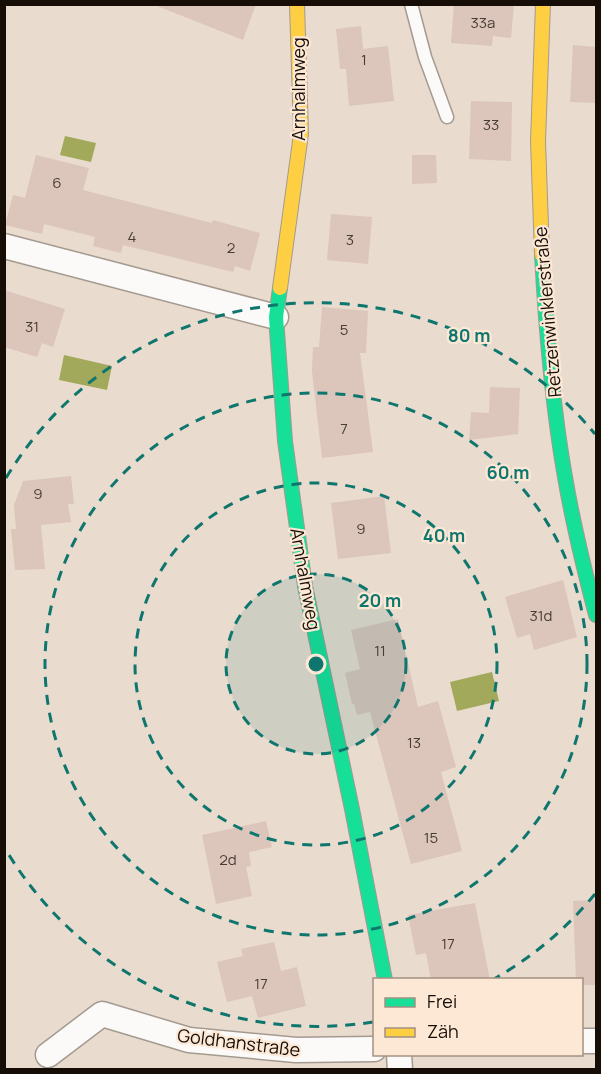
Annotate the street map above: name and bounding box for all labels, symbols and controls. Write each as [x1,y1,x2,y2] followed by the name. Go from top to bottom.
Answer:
[471,12,495,33] house number: 33a
[286,37,310,141] street label: Arnhalmweg
[361,49,367,70] house number: 1
[483,114,499,135] house number: 33
[52,172,62,193] house number: 6
[128,226,137,247] house number: 4
[528,226,566,398] street label: Retzenwinklerstraße
[346,229,354,250] house number: 3
[227,237,235,258] house number: 2
[25,316,39,337] house number: 31
[340,319,348,340] house number: 5
[448,323,490,347] text: 80 m
[340,418,348,439] house number: 7
[487,460,529,484] text: 60 m
[33,483,43,504] house number: 9
[356,518,366,539] house number: 9
[423,523,465,547] text: 40 m
[285,526,327,632] street label: Arnhalmweg
[359,588,401,612] text: 20 m
[529,605,553,626] house number: 31d
[374,640,386,661] house number: 11
[306,654,326,674] centre of rings
[407,732,421,753] house number: 13
[424,827,438,848] house number: 15
[219,849,237,870] house number: 2d
[441,933,455,954] house number: 17
[254,973,268,994] house number: 17
[373,978,583,1056] legend
[427,989,457,1013] text: Frei
[427,1019,459,1043] text: Zäh
[176,1023,302,1061] street label: Goldhanstraße

